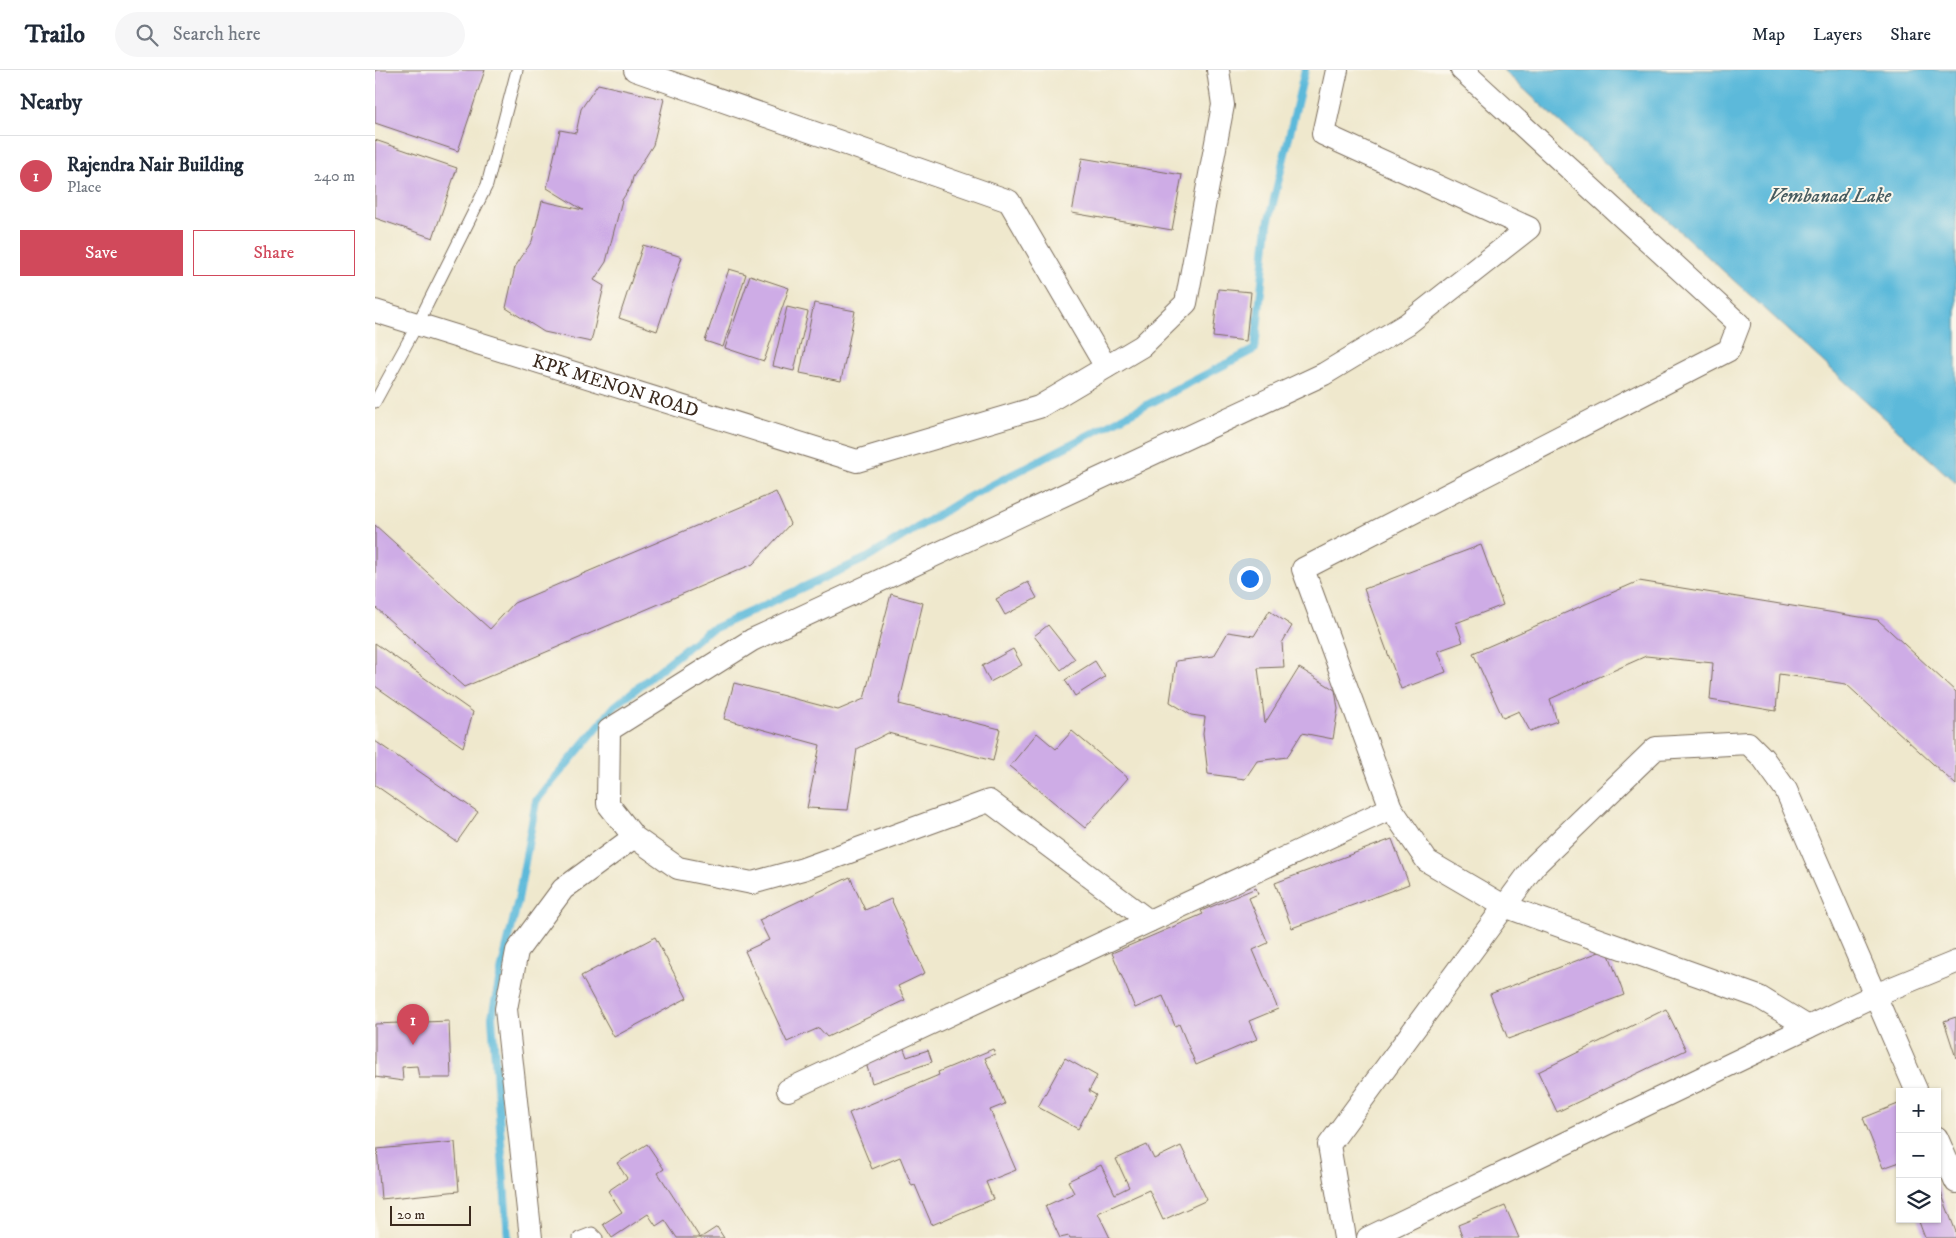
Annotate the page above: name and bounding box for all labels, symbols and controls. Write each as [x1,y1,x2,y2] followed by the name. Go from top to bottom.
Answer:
[115,12,465,57] search box
[25,20,85,50] text: Trailo
[133,21,161,49] icon: search
[173,23,261,46] text: Search here
[1752,24,1785,46] text: Map
[1813,24,1862,46] text: Layers
[1890,24,1931,46] text: Share
[20,90,82,116] text: Nearby
[67,154,243,177] text: Rajendra Nair Building
[33,166,39,186] text: 1
[314,166,355,186] text: 240 m
[67,177,101,197] text: Place
[1769,184,1892,209] water label: Vembanad Lake
[20,230,183,276] button: Save
[193,230,355,276] button: Share
[530,349,702,423] street label: KPK MENON ROAD
[1237,566,1263,592] your location
[397,1004,429,1045] pin: 1
[1896,1088,1941,1223] map controls
[1896,1088,1941,1133] button: +
[1896,1133,1941,1178] button: −
[1896,1178,1941,1223] button: layers
[390,1203,471,1226] scale bar
[397,1206,425,1224] text: 20 m

